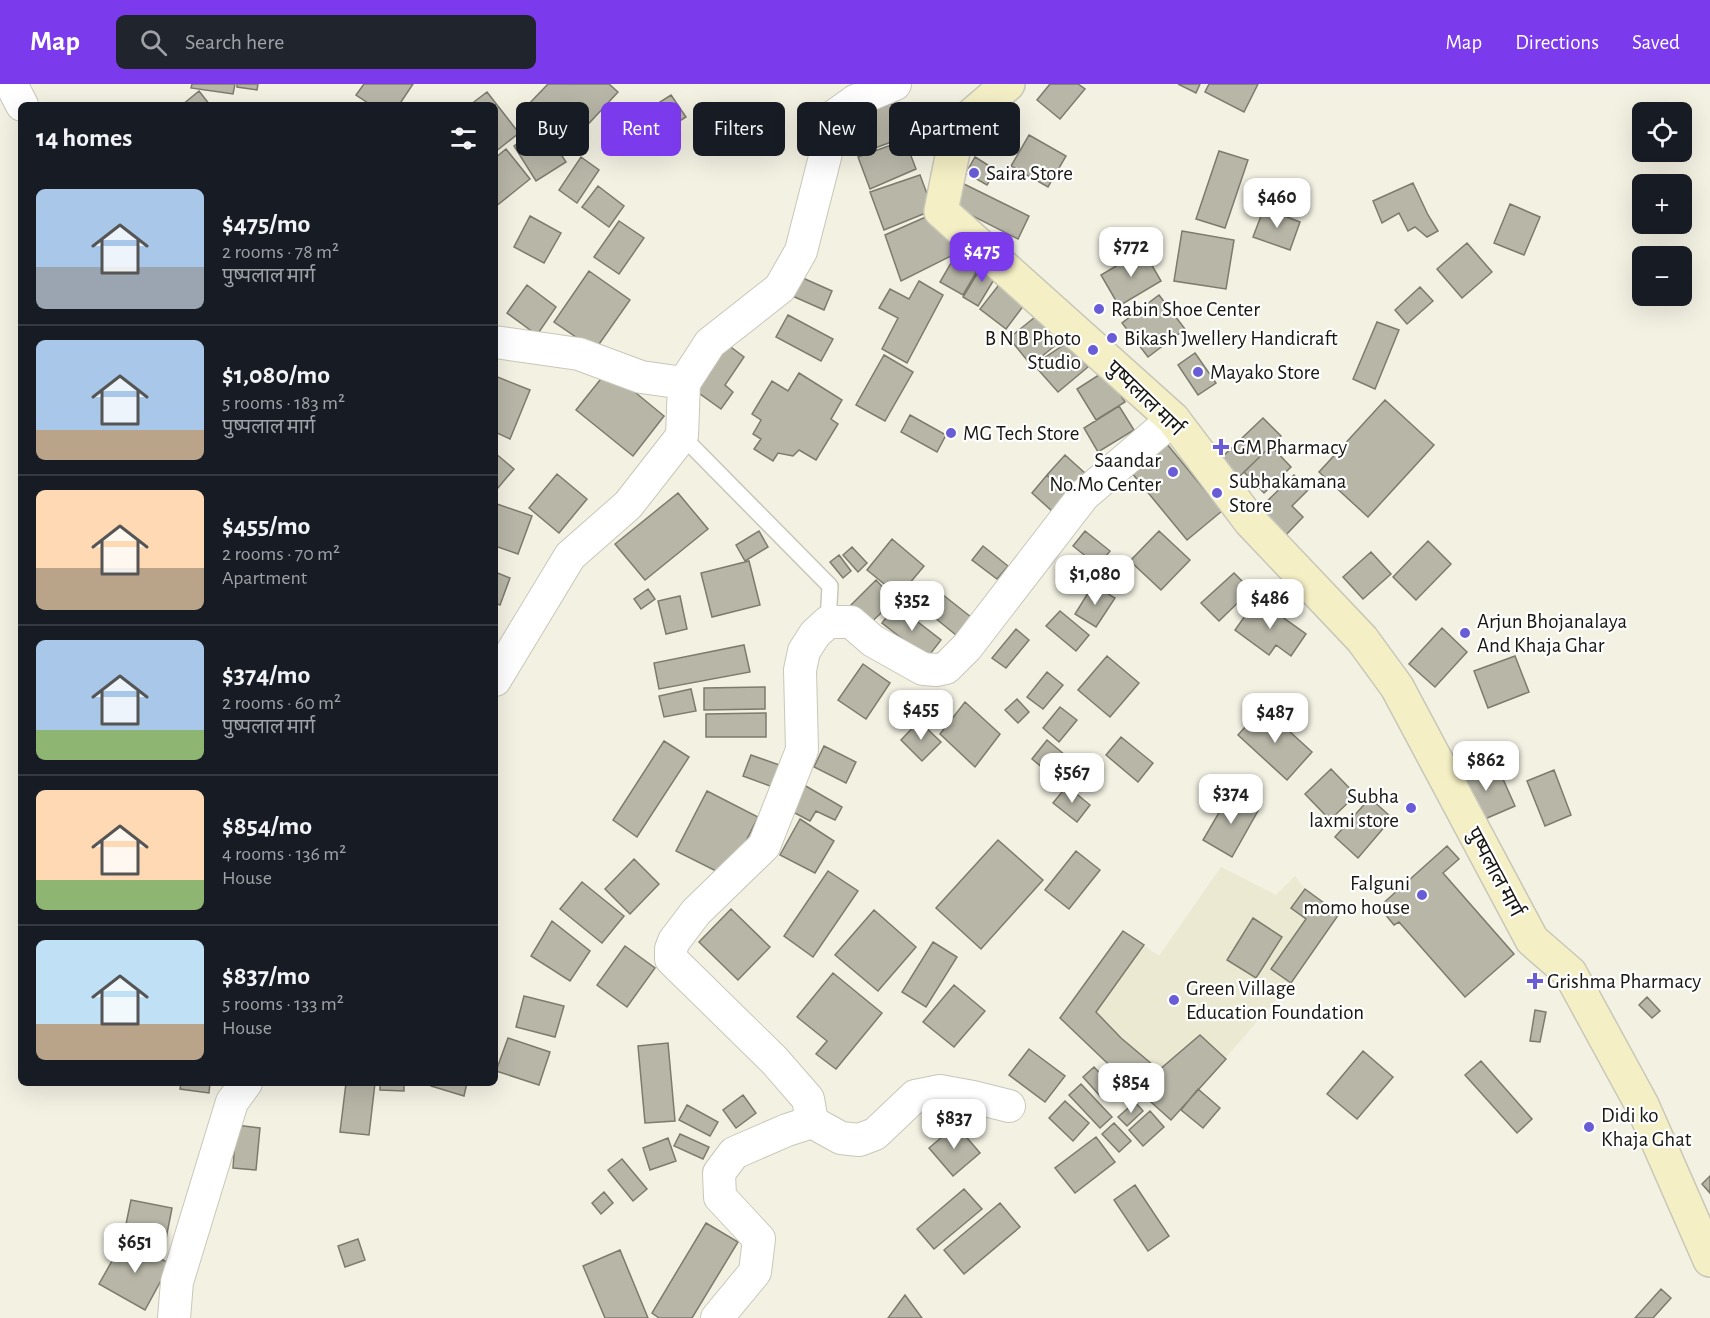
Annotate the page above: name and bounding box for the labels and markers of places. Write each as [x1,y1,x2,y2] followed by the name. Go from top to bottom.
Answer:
[986,163,1073,184] place label: Saira Store
[967,166,981,180] marker: Saira Store
[1241,178,1313,229] pin: $460
[1095,227,1167,278] pin: $772
[946,232,1018,283] pin: $475
[1111,299,1260,320] place label: Rabin Shoe Center
[1092,302,1106,316] marker: Rabin Shoe Center
[985,328,1081,373] place label: B N B Photo Studio
[1124,328,1338,349] place label: Bikash Jwellery Handicraft
[1105,331,1119,345] marker: Bikash Jwellery Handicraft
[1086,343,1100,357] marker: B N B Photo Studio
[1210,362,1320,383] place label: Mayako Store
[1191,365,1205,379] marker: Mayako Store
[963,423,1080,444] place label: MG Tech Store
[944,426,958,440] marker: MG Tech Store
[1233,437,1347,458] place label: GM Pharmacy
[1214,440,1228,454] marker: GM Pharmacy
[1049,450,1161,495] place label: Saandar No.Mo Center
[1166,465,1180,479] marker: Saandar No.Mo Center
[1229,471,1347,516] place label: Subhakamana Store
[1210,486,1224,500] marker: Subhakamana Store
[1046,555,1144,606] pin: $1,080
[1234,579,1306,630] pin: $486
[876,581,948,632] pin: $352
[1477,611,1627,656] place label: Arjun Bhojanalaya And Khaja Ghar
[1458,626,1472,640] marker: Arjun Bhojanalaya And Khaja Ghar
[885,690,957,741] pin: $455
[1239,693,1311,744] pin: $487
[1450,741,1522,792] pin: $862
[1036,753,1108,804] pin: $567
[1195,774,1267,825] pin: $374
[1309,786,1399,831] place label: Subha laxmi store
[1404,801,1418,815] marker: Subha laxmi store
[1303,873,1410,918] place label: Falguni momo house
[1415,888,1429,902] marker: Falguni momo house
[1547,971,1701,992] place label: Grishma Pharmacy
[1528,974,1542,988] marker: Grishma Pharmacy
[1186,978,1364,1023] place label: Green Village Education Foundation
[1167,993,1181,1007] marker: Green Village Education Foundation
[1095,1063,1167,1114] pin: $854
[918,1099,990,1150] pin: $837
[1601,1105,1692,1150] place label: Didi ko Khaja Ghat
[1582,1120,1596,1134] marker: Didi ko Khaja Ghat
[99,1223,171,1274] pin: $651

